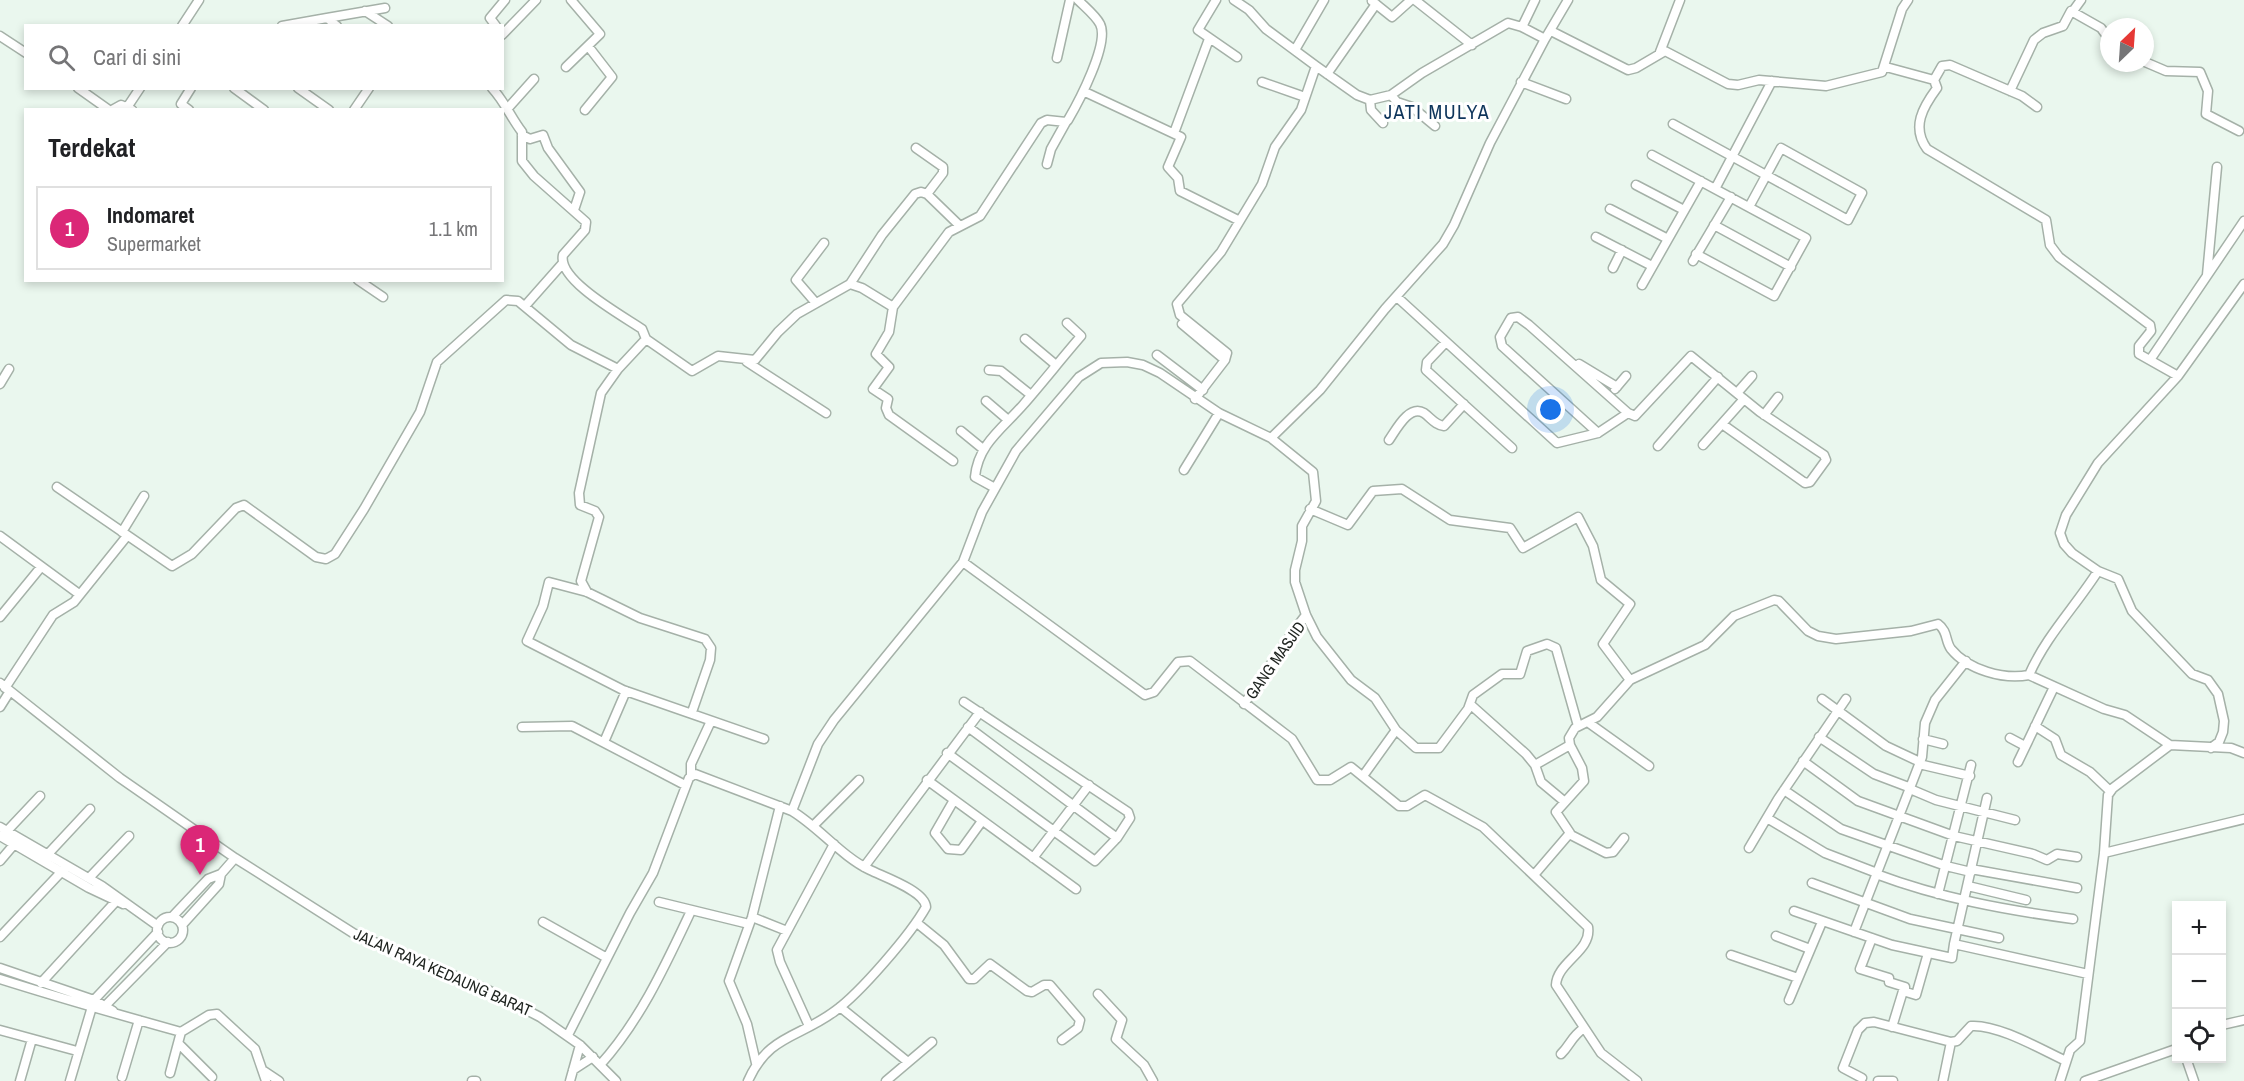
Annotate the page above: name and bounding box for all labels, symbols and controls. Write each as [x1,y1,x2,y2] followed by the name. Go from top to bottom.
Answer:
[2100,18,2154,72] north arrow
[24,24,504,90] search box
[45,41,78,74] icon: search
[93,42,181,72] text: Cari di sini
[1384,98,1490,125] district label: JATI MULYA
[48,130,135,165] text: Terdekat
[107,200,194,230] text: Indomaret
[65,215,74,242] text: 1
[429,215,478,242] text: 1.1 km
[107,230,201,257] text: Supermarket
[1536,395,1565,424] your location
[1240,617,1310,703] street label: GANG MASJID
[180,826,220,875] pin: 1
[2172,901,2226,1063] map controls
[2172,901,2226,955] button: +
[351,923,535,1021] street label: JALAN RAYA KEDAUNG BARAT
[2172,955,2226,1009] button: −
[2172,1009,2226,1063] button: locate

